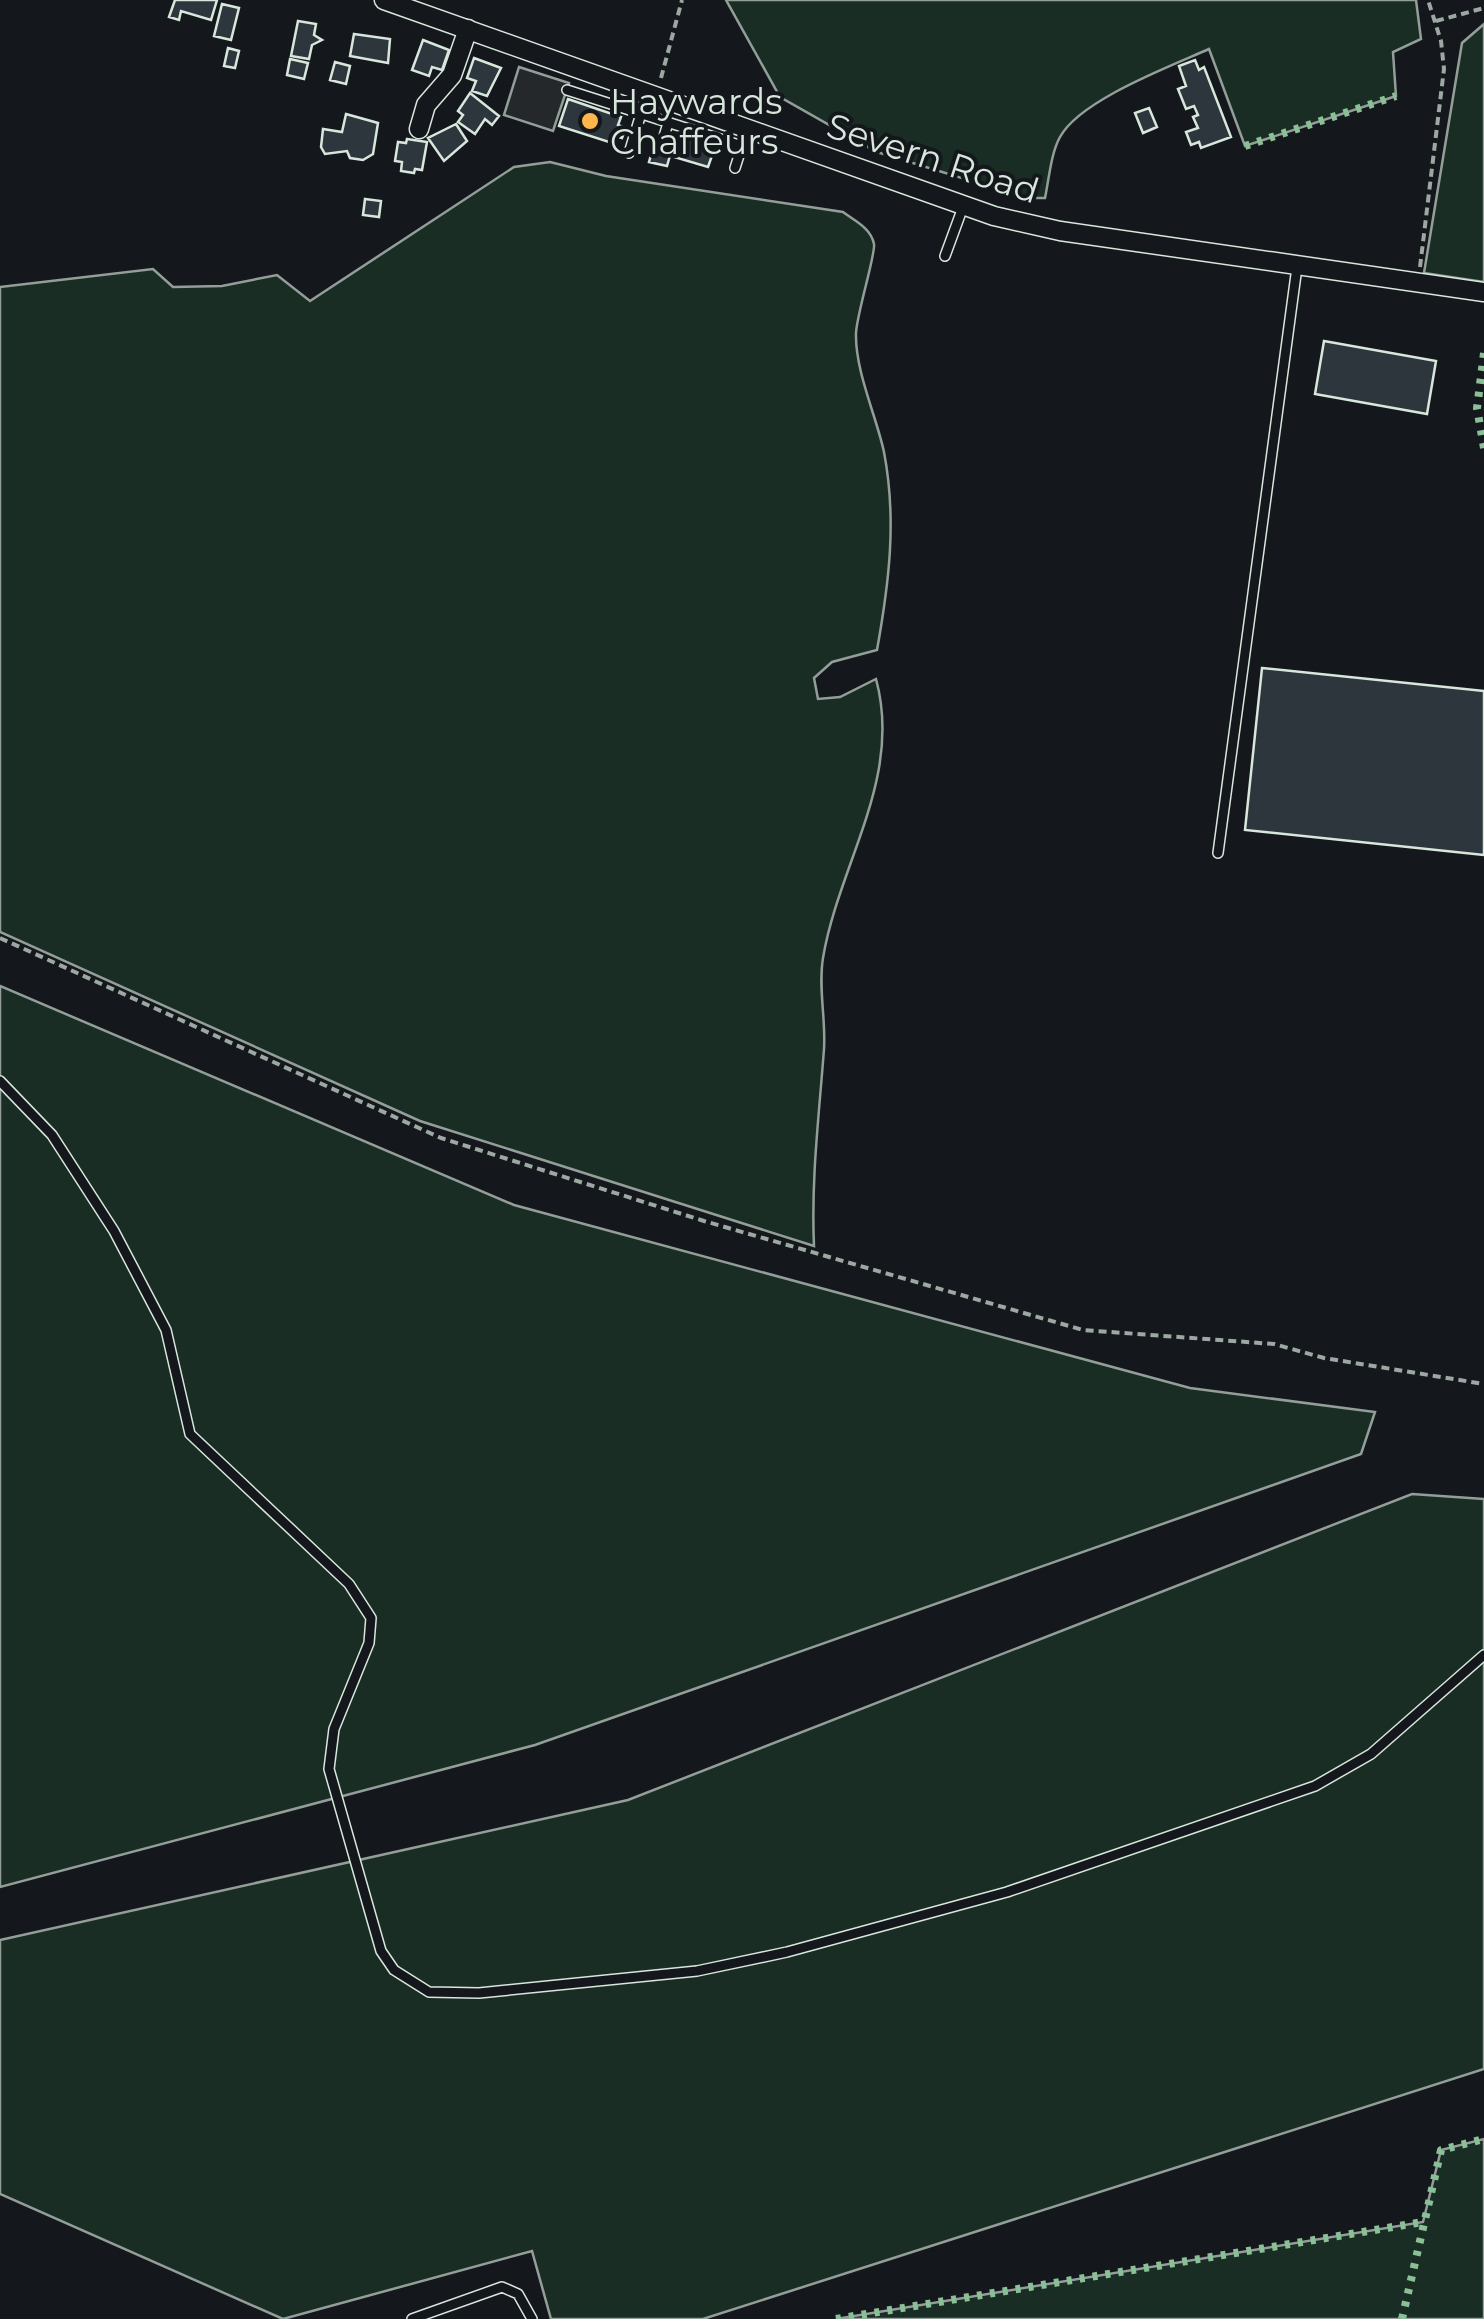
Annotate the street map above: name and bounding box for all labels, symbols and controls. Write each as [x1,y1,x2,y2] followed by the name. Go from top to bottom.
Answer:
[610,80,782,163] place label: Haywards Chaffeurs
[822,104,1044,212] street label: Severn Road
[579,110,601,132] marker: Haywards Chaffeurs

